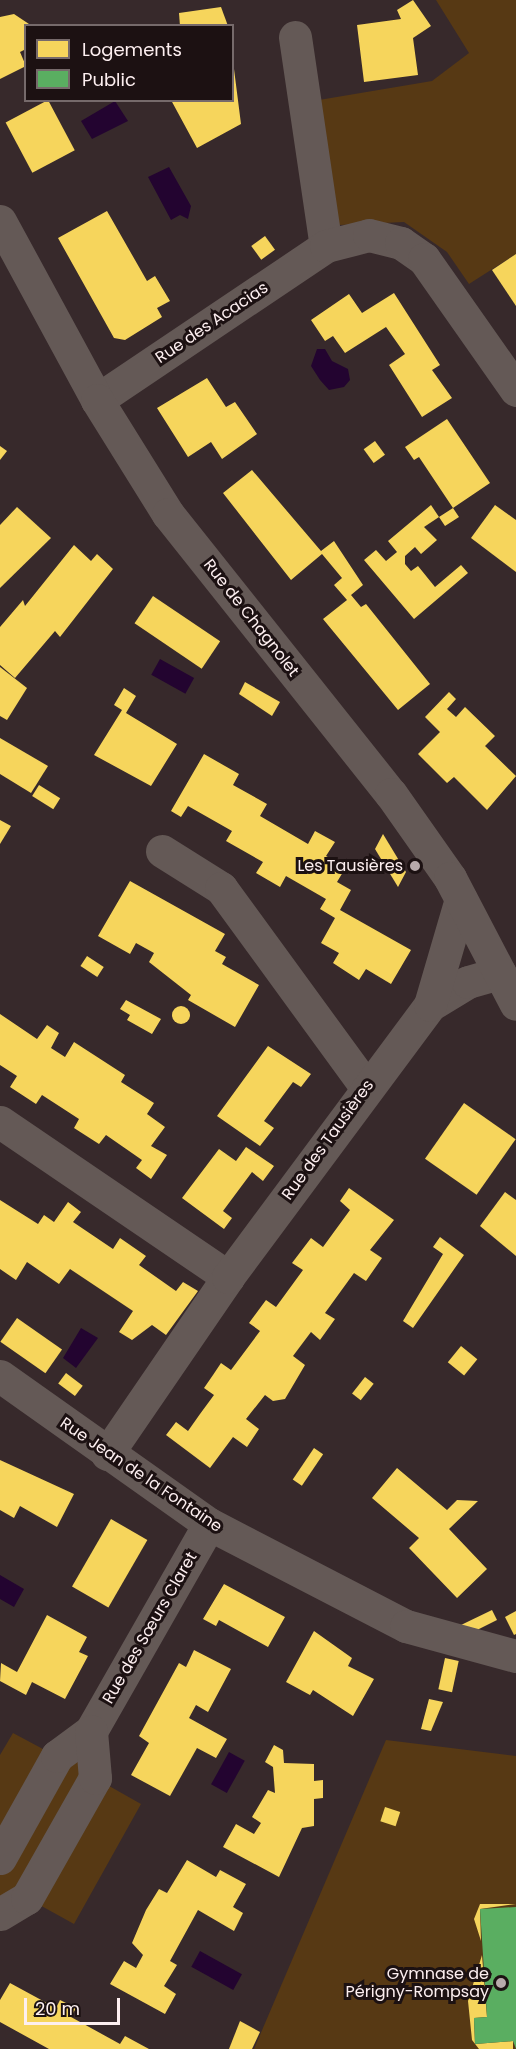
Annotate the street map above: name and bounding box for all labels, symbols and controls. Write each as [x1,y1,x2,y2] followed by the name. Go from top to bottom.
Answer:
[24,24,234,102] legend
[82,37,182,62] text: Logements
[82,67,136,92] text: Public
[152,278,272,368] street label: Rue des Acacias
[199,556,303,680] street label: Rue de Chagnolet
[297,856,403,876] place label: Les Tausières
[408,859,422,873] marker: Les Tausières
[278,1076,378,1204] street label: Rue des Tausières
[56,1414,226,1536] street label: Rue Jean de la Fontaine
[99,1549,201,1707] street label: Rue des Sœurs Claret
[346,1964,489,2002] place label: Gymnase de Périgny-Rompsay
[494,1976,508,1990] marker: Gymnase de Périgny-Rompsay
[27,1986,123,2024] scale bar
[35,1996,80,2021] text: 20 m

